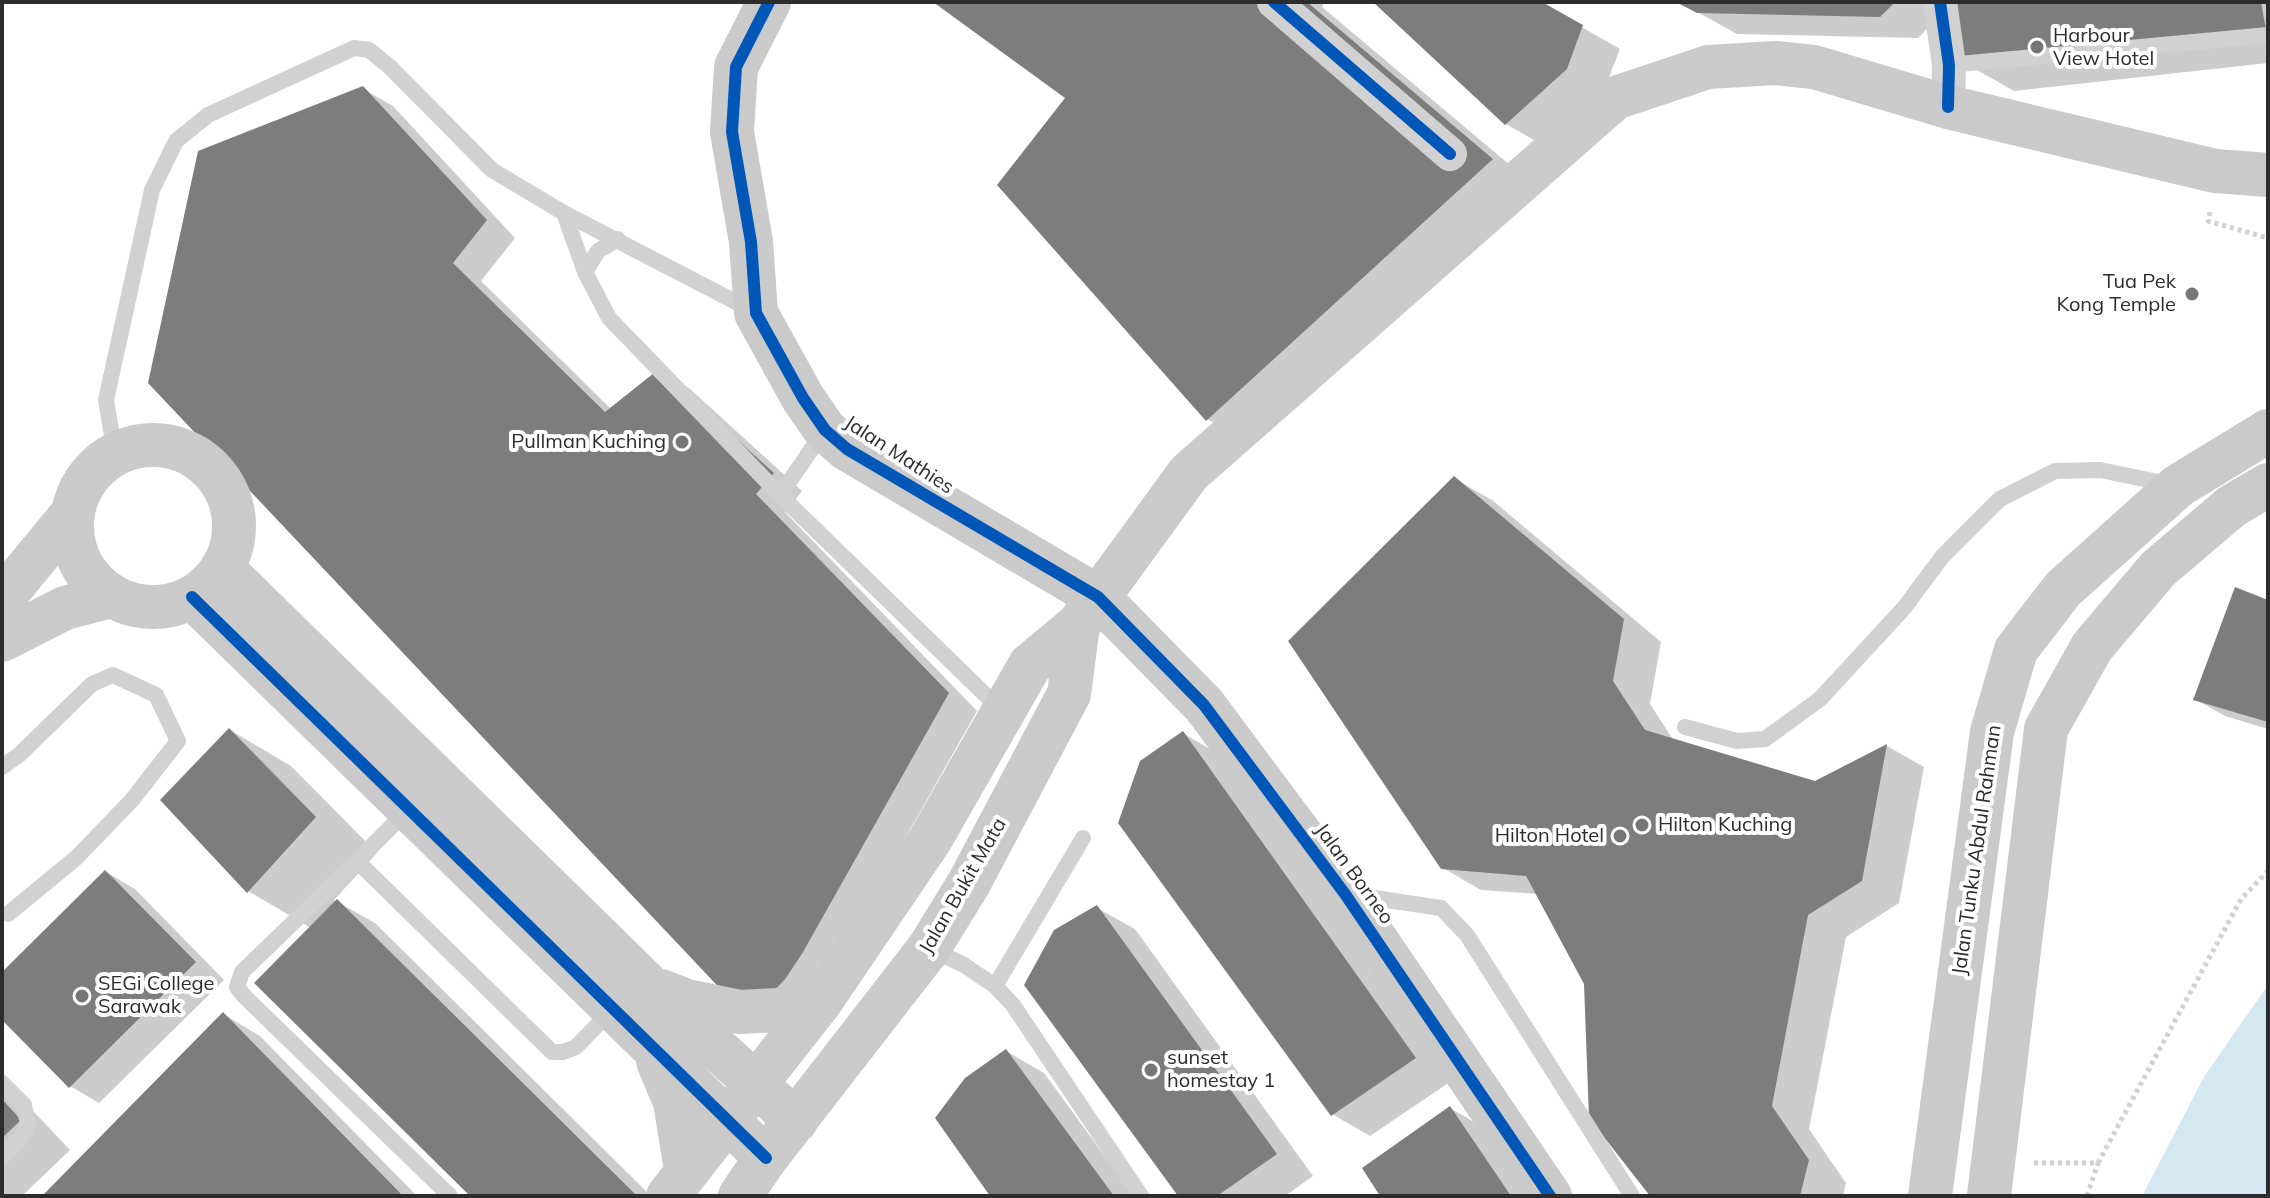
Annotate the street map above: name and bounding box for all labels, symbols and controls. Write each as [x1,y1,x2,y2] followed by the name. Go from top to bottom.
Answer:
[2053,24,2154,71] place label: Harbour View Hotel
[2028,38,2046,56] marker: Harbour View Hotel
[2056,270,2176,317] place label: Tua Pek Kong Temple
[2183,285,2201,303] marker: Tua Pek Kong Temple
[840,411,958,499] street label: Jalan Mathies
[511,430,666,454] place label: Pullman Kuching
[673,433,691,451] marker: Pullman Kuching
[1948,723,2006,977] street label: Jalan Tunku Abdul Rahman
[1658,813,1792,837] place label: Hilton Kuching
[914,814,1012,958] street label: Jalan Bukit Mata
[1633,816,1651,834] marker: Hilton Kuching
[1309,819,1399,929] street label: Jalan Borneo
[1495,824,1604,848] place label: Hilton Hotel
[1611,827,1629,845] marker: Hilton Hotel
[98,972,214,1019] place label: SEGi College Sarawak
[73,987,91,1005] marker: SEGi College Sarawak
[1167,1046,1275,1093] place label: sunset homestay 1
[1142,1061,1160,1079] marker: sunset homestay 1

